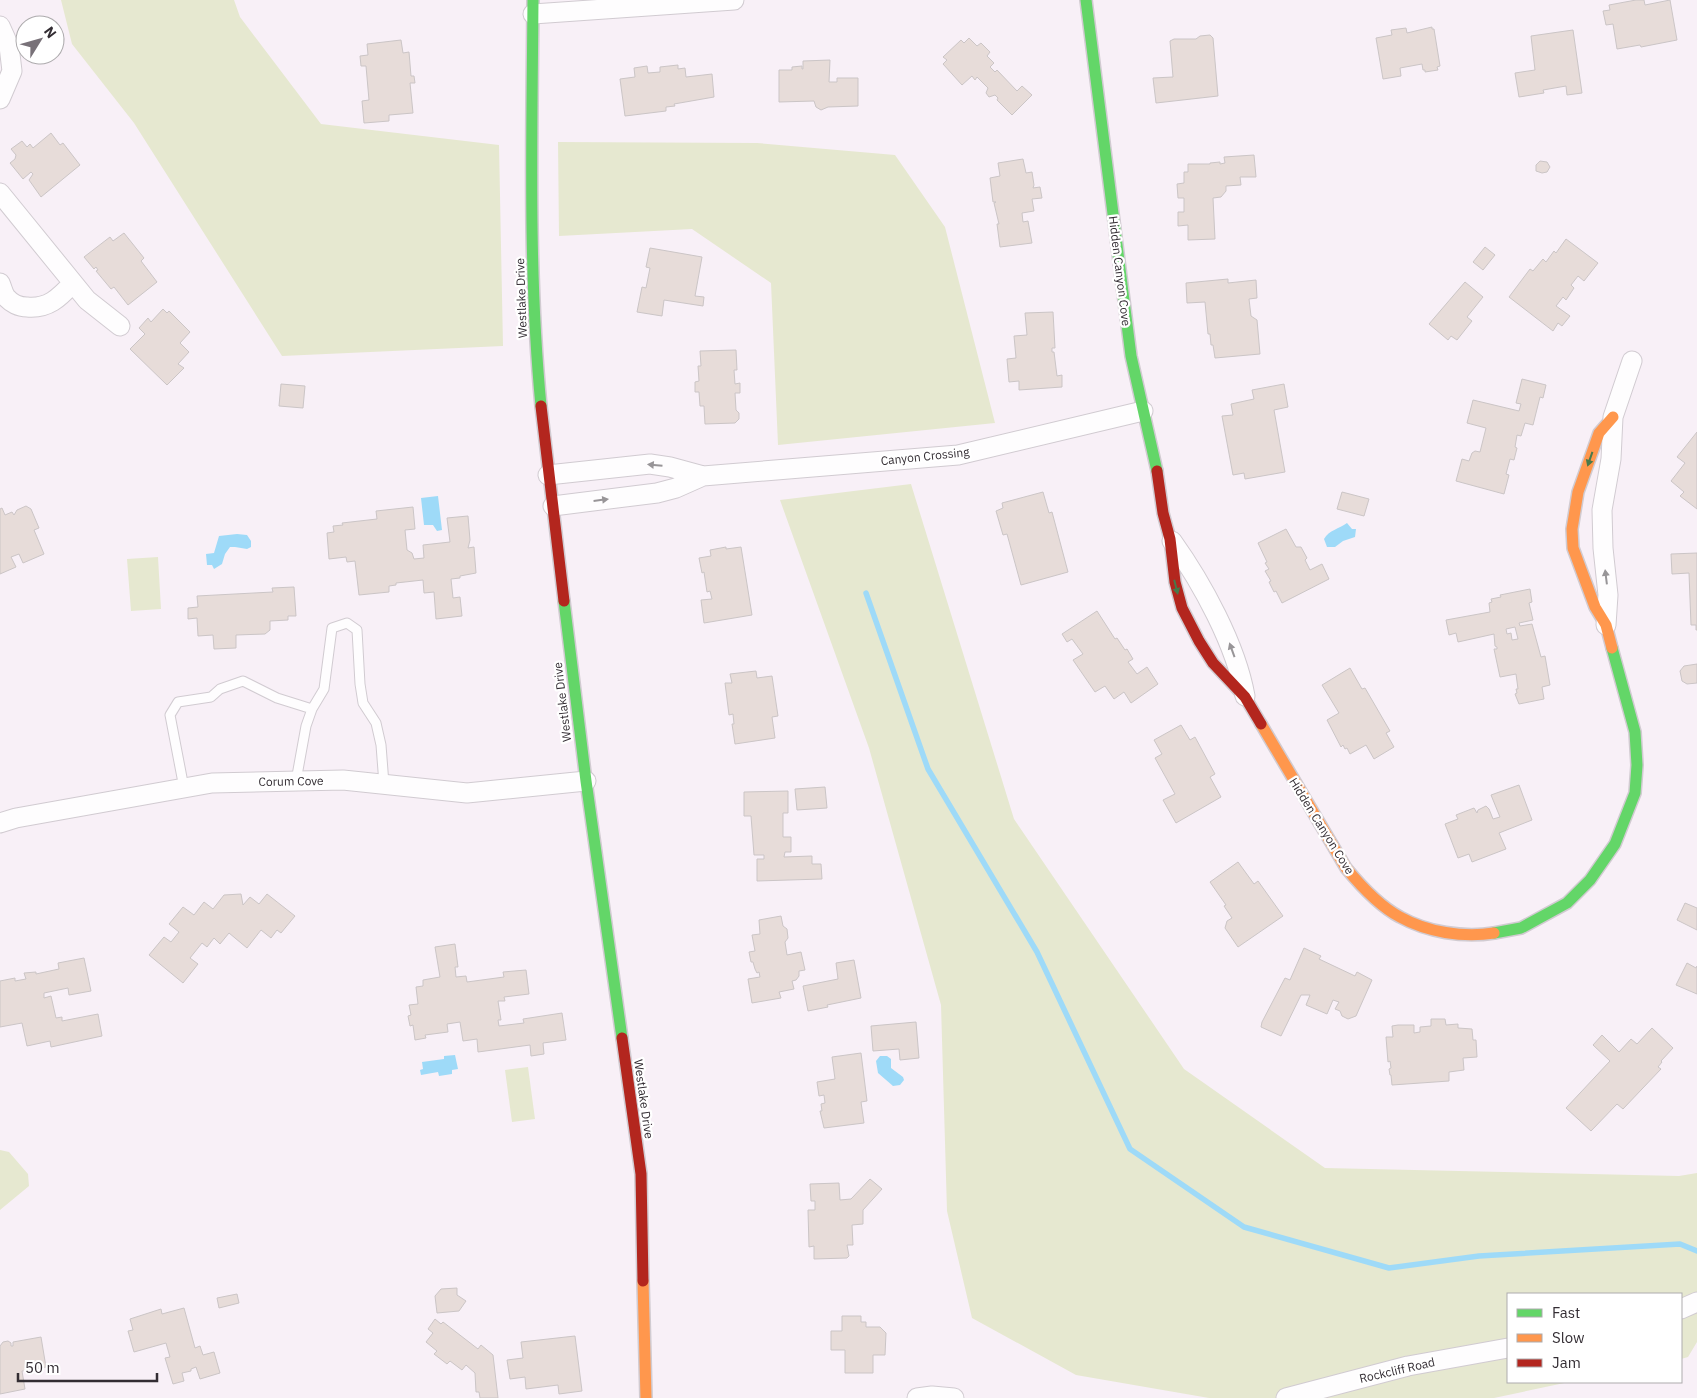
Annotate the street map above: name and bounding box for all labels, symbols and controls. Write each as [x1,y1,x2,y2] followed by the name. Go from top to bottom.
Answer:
[15,15,65,65] north arrow
[40,23,61,42] text: N
[1106,215,1134,327] street label: Hidden Canyon Cove
[512,257,530,338] street label: Westlake Drive
[880,444,971,468] street label: Canyon Crossing
[1586,452,1593,467] one-way arrow
[647,461,663,469] one-way arrow
[593,496,609,504] one-way arrow
[1602,569,1610,585] one-way arrow
[1172,580,1180,595] one-way arrow
[1228,643,1235,658] one-way arrow
[550,661,574,743] street label: Westlake Drive
[258,773,324,789] street label: Corum Cove
[1286,775,1358,877] street label: Hidden Canyon Cove
[631,1058,657,1140] street label: Westlake Drive
[1507,1293,1682,1383] legend
[1552,1303,1580,1322] text: Fast
[1552,1328,1585,1347] text: Slow
[18,1350,156,1382] scale bar
[1552,1353,1581,1372] text: Jam
[1358,1354,1436,1386] street label: Rockcliff Road
[25,1358,60,1377] text: 50 m

